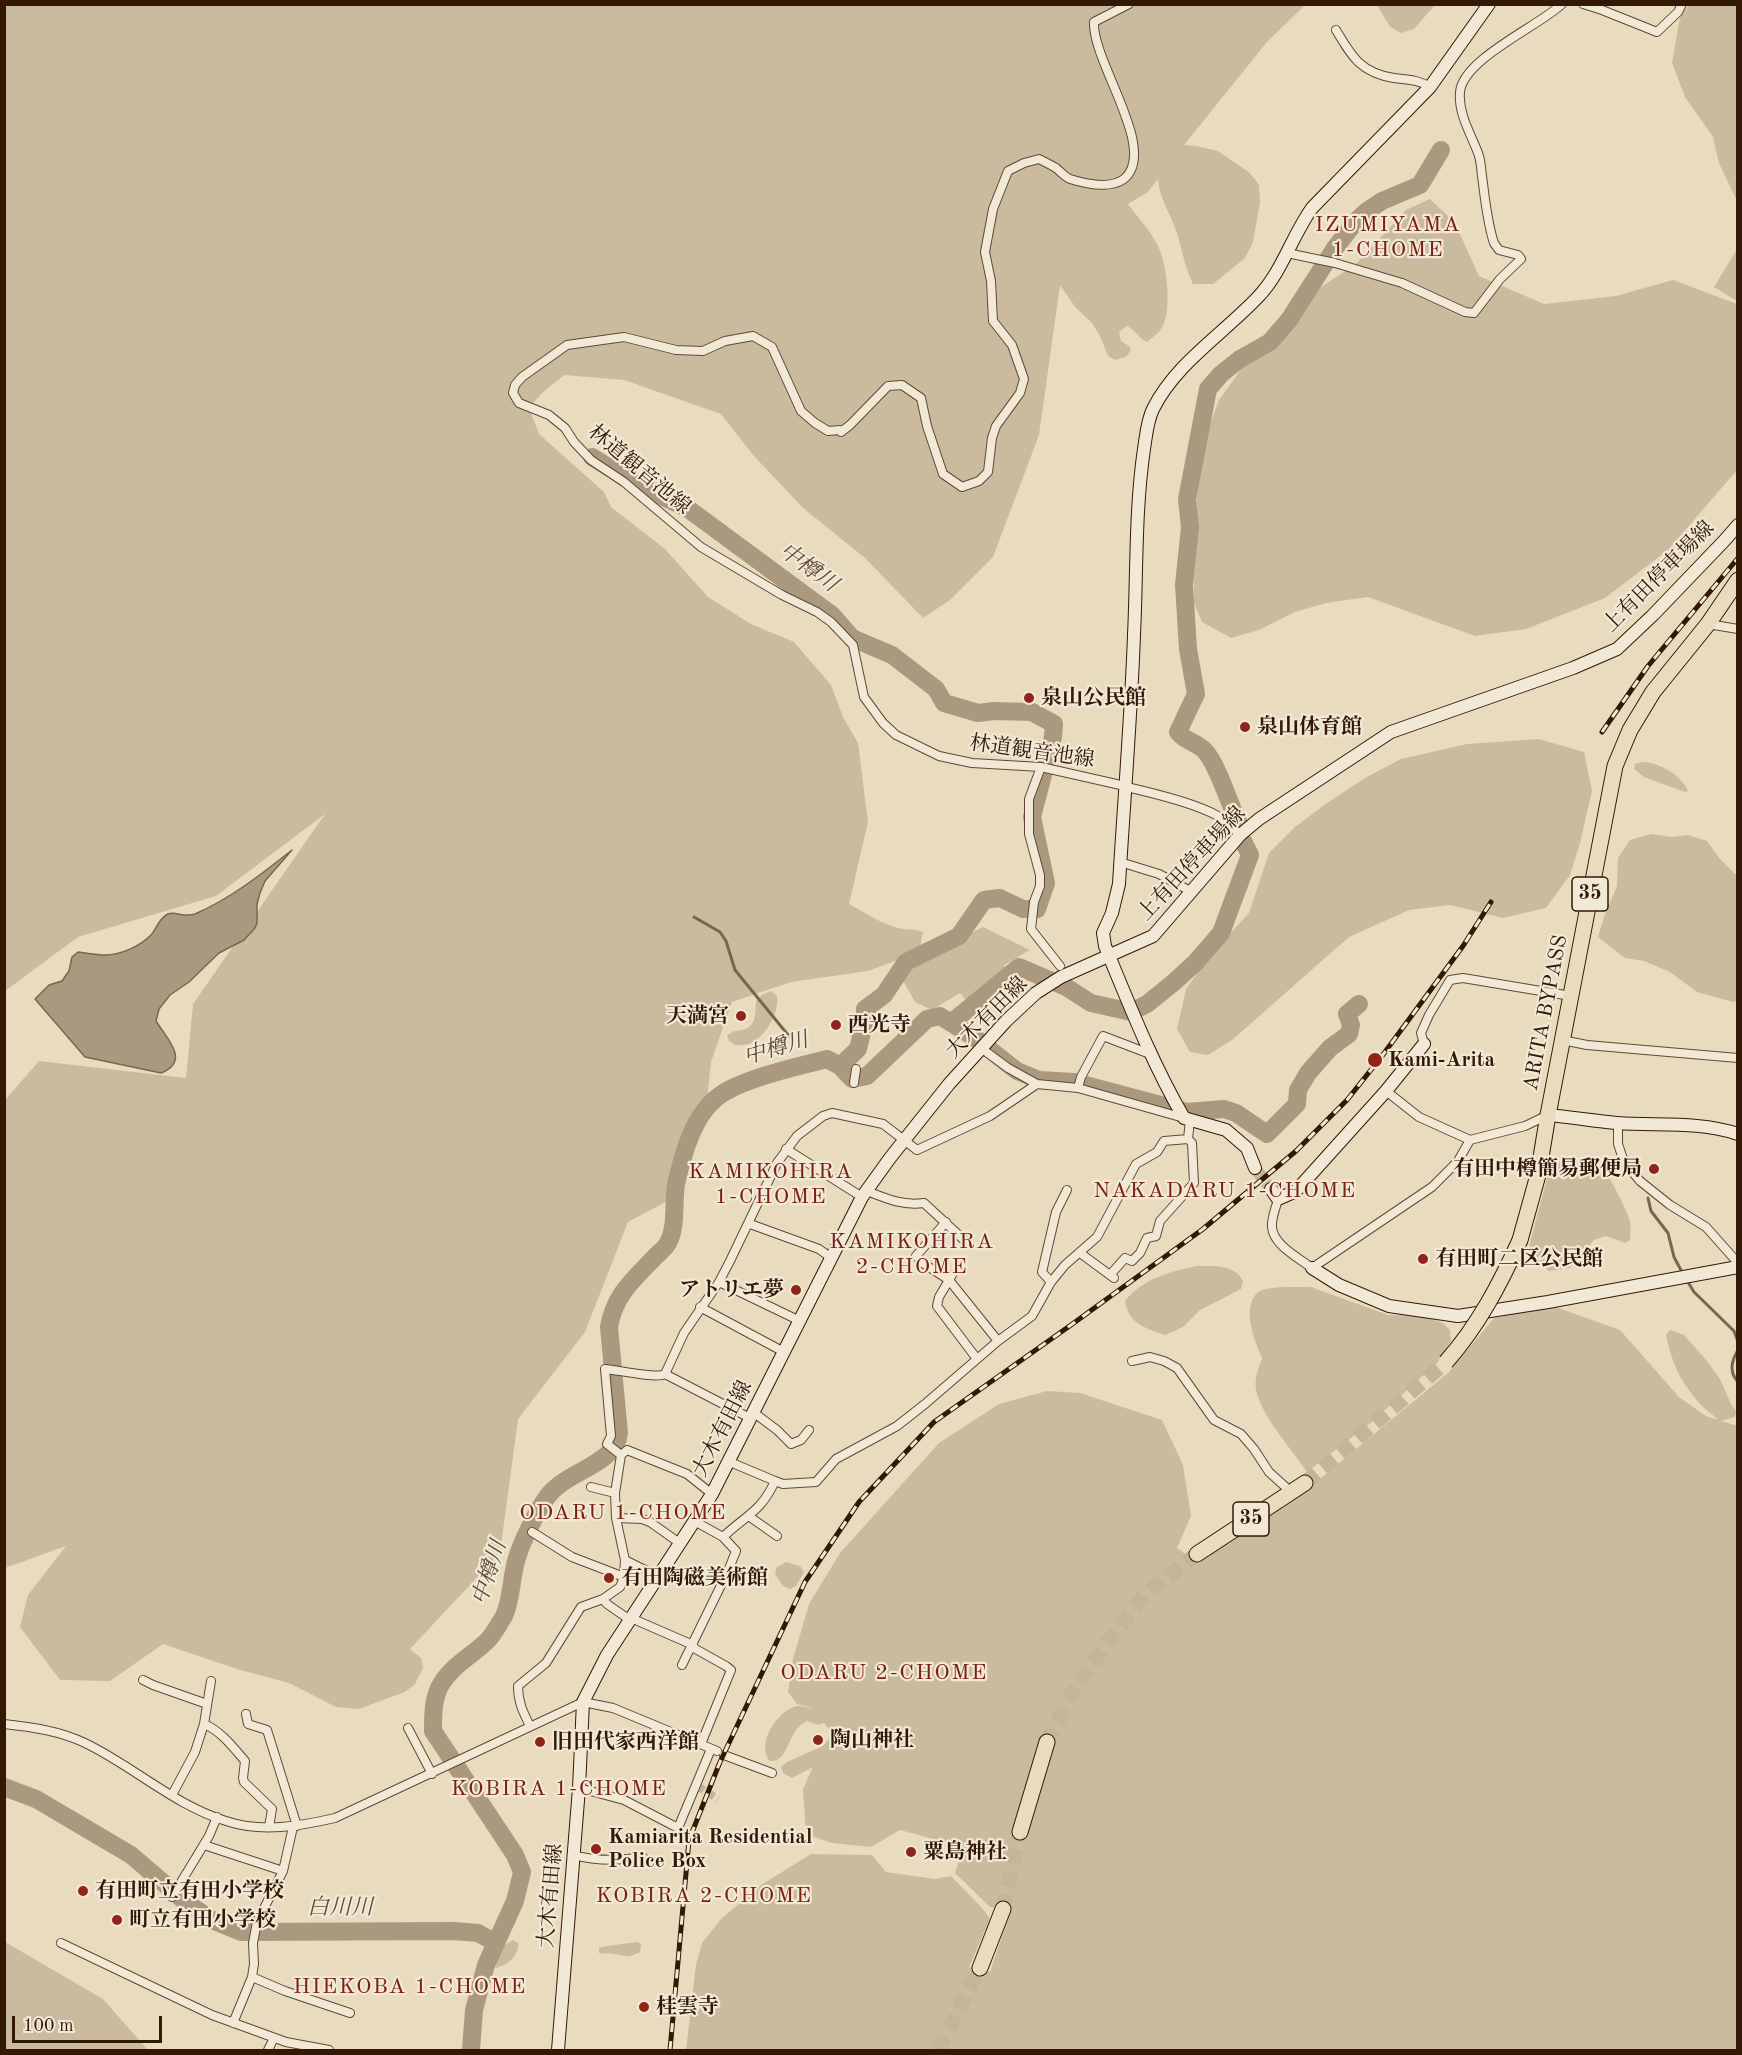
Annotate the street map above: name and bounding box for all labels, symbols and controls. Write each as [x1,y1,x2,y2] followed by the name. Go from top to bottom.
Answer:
[1315,212,1461,264] district label: IZUMIYAMA 1-CHOME
[583,420,695,520] street label: 林道観音池線
[1598,516,1720,638] street label: 上有田停車場線
[774,538,842,598] water label: 中樽川
[1041,685,1146,711] place label: 泉山公民館
[1022,691,1036,705] marker: 泉山公民館
[1257,714,1362,740] place label: 泉山体育館
[1238,720,1252,734] marker: 泉山体育館
[968,731,1096,773] street label: 林道観音池線
[1133,802,1251,926] street label: 上有田停車場線
[1572,877,1608,911] road number: 35
[1519,933,1573,1093] street label: ARITA BYPASS
[941,972,1033,1064] street label: 大木有田線
[666,1003,729,1029] place label: 天満宮
[734,1009,748,1023] marker: 天満宮
[848,1012,911,1038] place label: 西光寺
[829,1018,843,1032] marker: 西光寺
[741,1027,811,1071] water label: 中樽川
[1388,1047,1495,1073] place label: Kami-Arita
[1366,1051,1384,1069] marker: Kami-Arita
[1453,1156,1642,1182] place label: 有田中樽簡易郵便局
[688,1159,854,1210] district label: KAMIKOHIRA 1-CHOME
[1647,1162,1661,1176] marker: 有田中樽簡易郵便局
[1093,1178,1357,1204] district label: NAKADARU 1-CHOME
[829,1229,995,1280] district label: KAMIKOHIRA 2-CHOME
[1435,1246,1603,1272] place label: 有田町二区公民館
[1416,1252,1430,1266] marker: 有田町二区公民館
[679,1277,784,1303] place label: アトリエ夢
[789,1283,803,1297] marker: アトリエ夢
[688,1377,758,1481] street label: 大木有田線
[519,1500,727,1526] district label: ODARU 1-CHOME
[1233,1502,1269,1536] road number: 35
[467,1538,513,1608] water label: 中樽川
[621,1565,768,1591] place label: 有田陶磁美術館
[602,1571,616,1585] marker: 有田陶磁美術館
[780,1660,988,1686] district label: ODARU 2-CHOME
[830,1727,914,1753] place label: 陶山神社
[552,1729,699,1755] place label: 旧田代家西洋館
[811,1733,825,1747] marker: 陶山神社
[533,1735,547,1749] marker: 旧田代家西洋館
[451,1776,667,1802] district label: KOBIRA 1-CHOME
[608,1824,812,1874] place label: Kamiarita Residential Police Box
[923,1839,1007,1865] place label: 粟島神社
[589,1842,603,1856] marker: Kamiarita Residential Police Box
[534,1843,568,1949] street label: 大木有田線
[904,1845,918,1859] marker: 粟島神社
[95,1878,284,1904] place label: 有田町立有田小学校
[596,1883,812,1909] district label: KOBIRA 2-CHOME
[76,1884,90,1898] marker: 有田町立有田小学校
[307,1895,373,1921] water label: 白川川
[129,1907,276,1933] place label: 町立有田小学校
[110,1913,124,1927] marker: 町立有田小学校
[293,1974,527,2000] district label: HIEKOBA 1-CHOME
[656,1994,719,2020] place label: 桂雲寺
[637,2000,651,2014] marker: 桂雲寺
[15,2004,165,2042] scale bar
[23,2017,74,2035] text: 100 m

